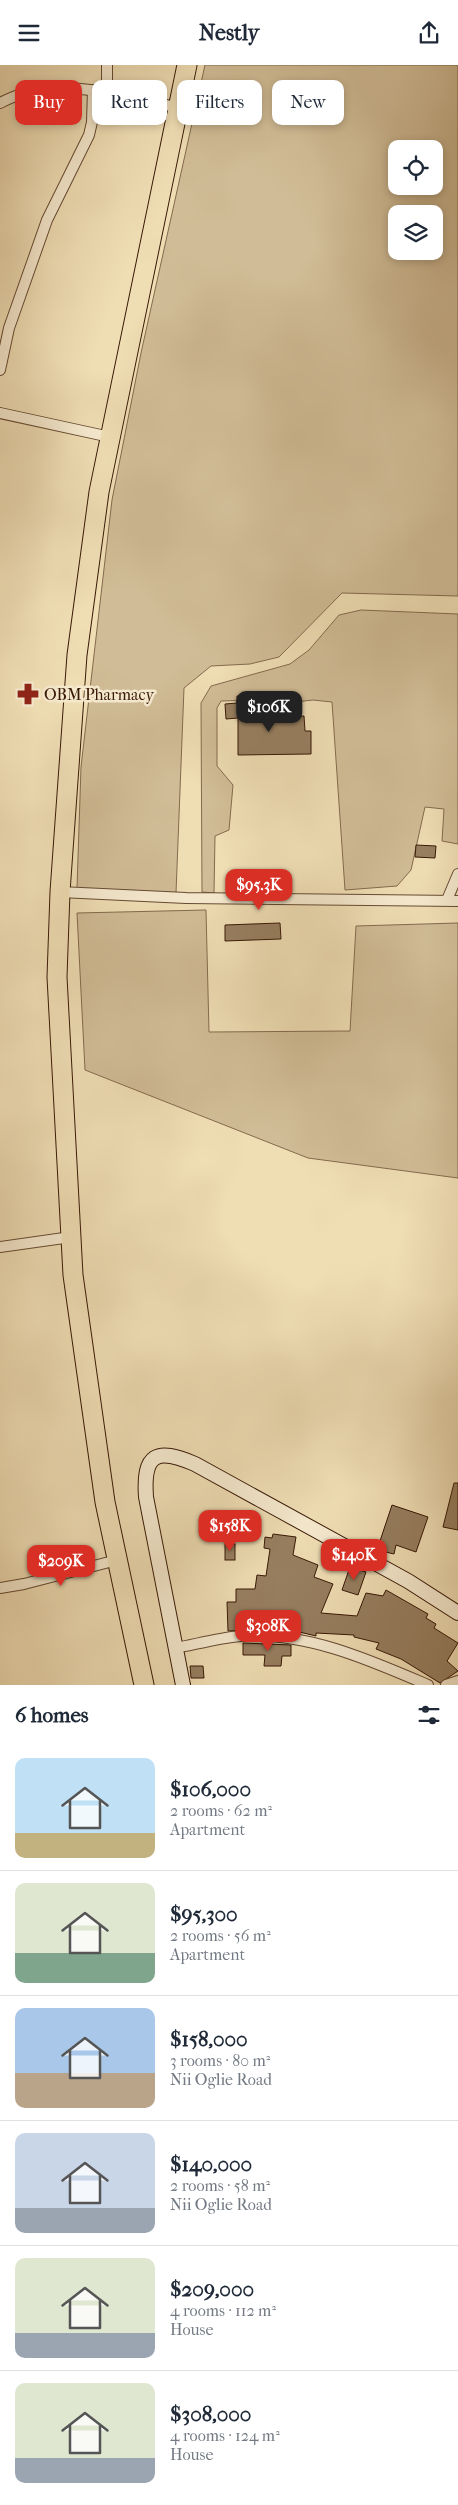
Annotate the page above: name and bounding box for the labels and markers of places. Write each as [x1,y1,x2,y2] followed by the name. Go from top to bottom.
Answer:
[15,681,41,707] pharmacy icon: OBM Pharmacy
[44,685,154,704] place label: OBM Pharmacy
[234,691,304,733] pin: $106K
[218,869,300,911] pin: $95.3K
[195,1509,265,1552] pin: $158K
[319,1539,389,1581] pin: $140K
[26,1545,96,1587] pin: $209K
[233,1609,303,1652] pin: $308K

